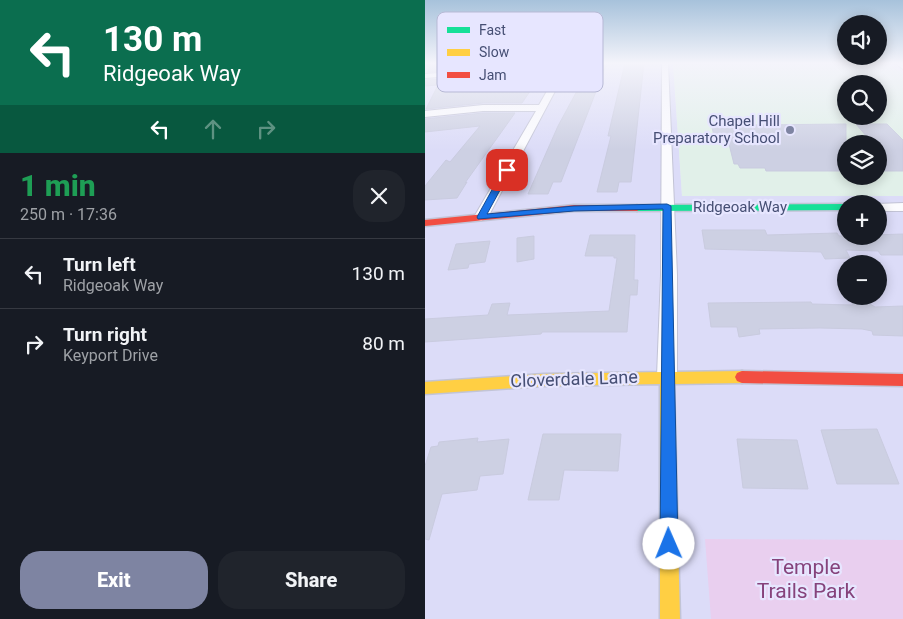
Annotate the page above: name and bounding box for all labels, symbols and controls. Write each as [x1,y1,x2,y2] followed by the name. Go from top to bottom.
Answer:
[437,12,603,92] legend
[837,15,887,305] map controls
[837,15,887,65] button: sound
[103,19,202,60] text: 130 m
[20,20,85,85] icon: left
[479,22,506,38] text: Fast
[479,44,510,60] text: Slow
[103,61,241,86] text: Ridgeoak Way
[479,67,507,83] text: Jam
[837,75,887,125] button: search
[653,112,780,147] place label: Chapel Hill Preparatory School
[146,115,174,143] icon: left
[199,115,227,143] icon: ahead
[252,115,280,143] icon: right
[784,124,796,136] marker: Chapel Hill Preparatory School
[837,135,887,185] button: layers
[486,149,528,191] pin
[493,156,521,184] icon: arrive
[20,168,96,203] text: 1 min
[353,170,405,222] button: close
[837,195,887,245] button: +
[693,198,787,216] street label: Ridgeoak Way
[20,205,117,224] text: 250 m · 17:36
[63,253,136,276] text: Turn left
[837,255,887,305] button: −
[20,260,48,288] icon: left
[352,262,405,285] text: 130 m
[63,276,163,295] text: Ridgeoak Way
[63,323,147,346] text: Turn right
[20,330,48,358] icon: right
[362,332,405,355] text: 80 m
[63,346,158,365] text: Keyport Drive
[510,366,638,391] street label: Cloverdale Lane
[642,517,694,569] position arrow
[20,551,208,609] button: Exit
[218,551,405,609] button: Share
[757,555,856,603] park label: Temple Trails Park

